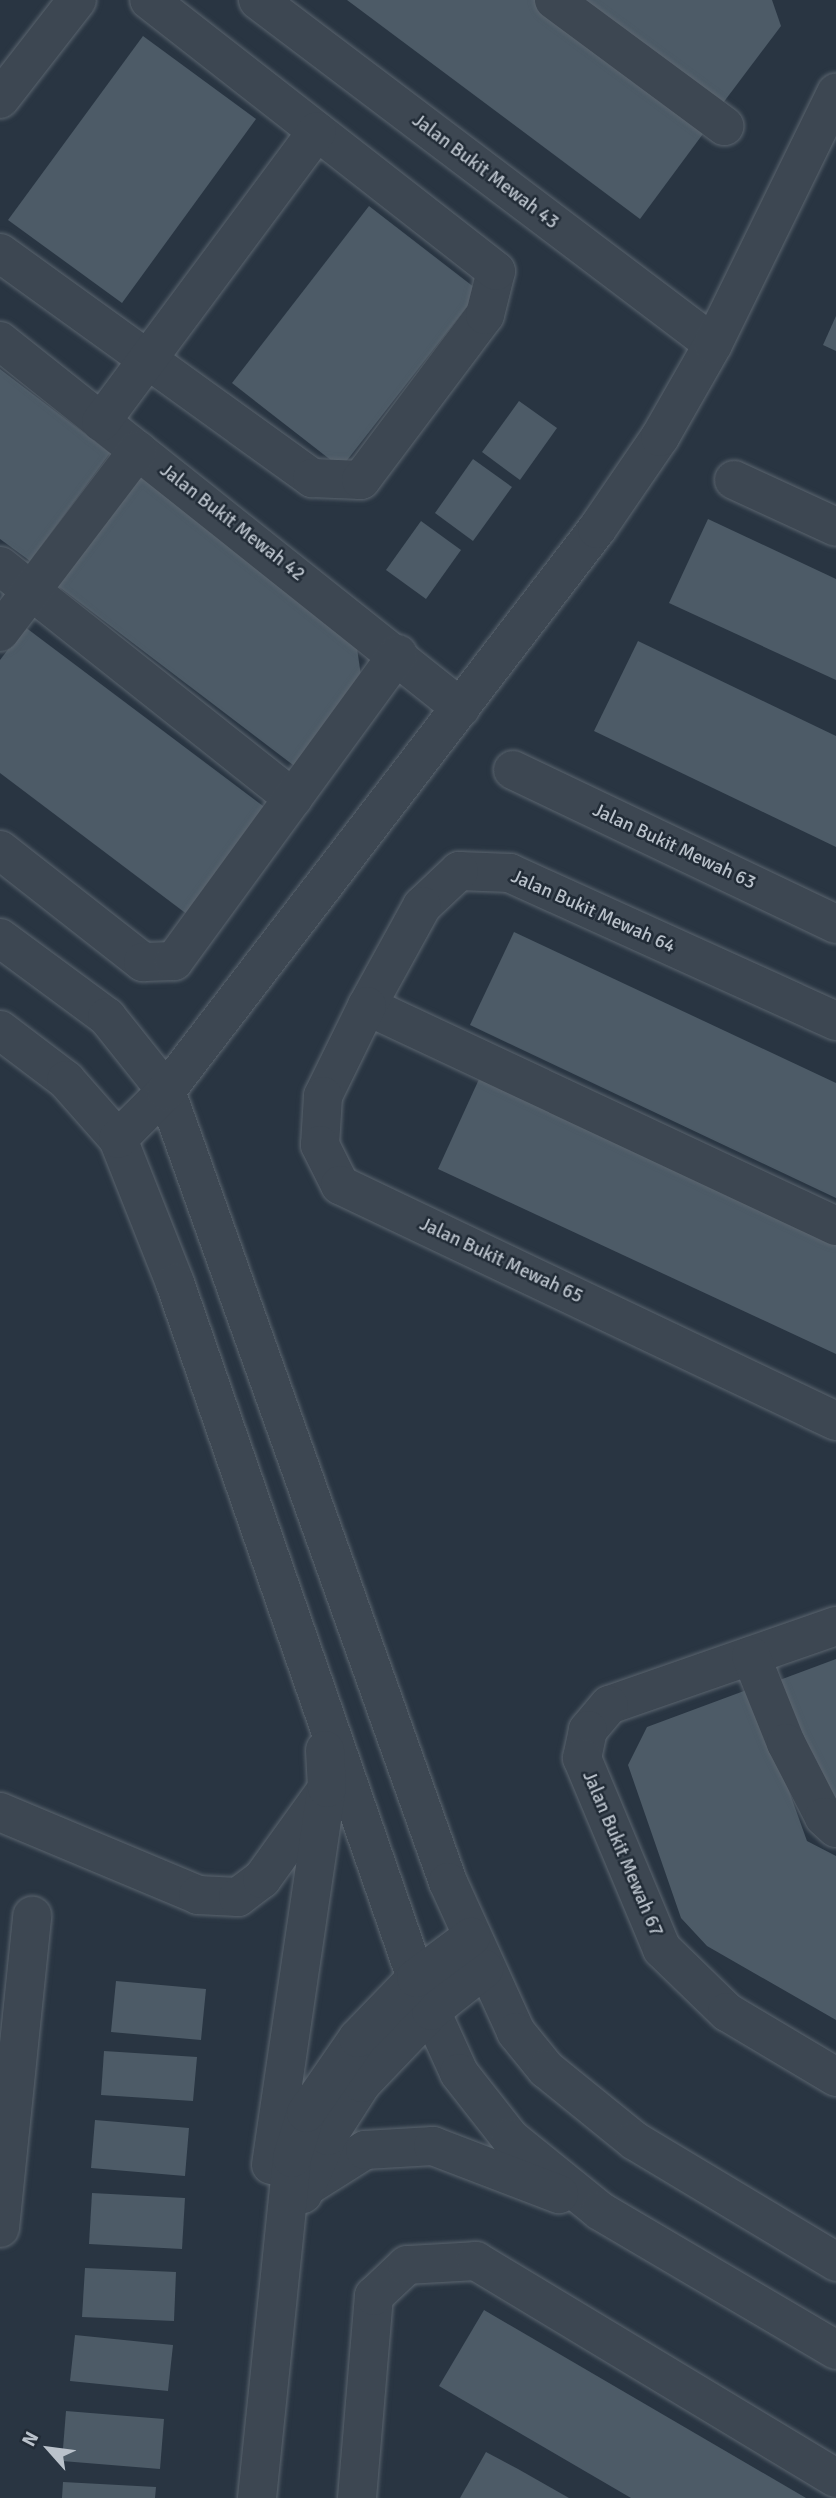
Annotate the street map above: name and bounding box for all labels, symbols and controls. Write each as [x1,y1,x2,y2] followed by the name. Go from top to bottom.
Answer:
[407,109,563,235] street label: Jalan Bukit Mewah 43
[155,459,309,587] street label: Jalan Bukit Mewah 42
[589,799,759,895] street label: Jalan Bukit Mewah 63
[507,865,679,959] street label: Jalan Bukit Mewah 64
[416,1213,586,1309] street label: Jalan Bukit Mewah 65
[577,1768,667,1940] street label: Jalan Bukit Mewah 67
[14,2414,84,2484] north arrow
[17,2428,44,2451] text: N

